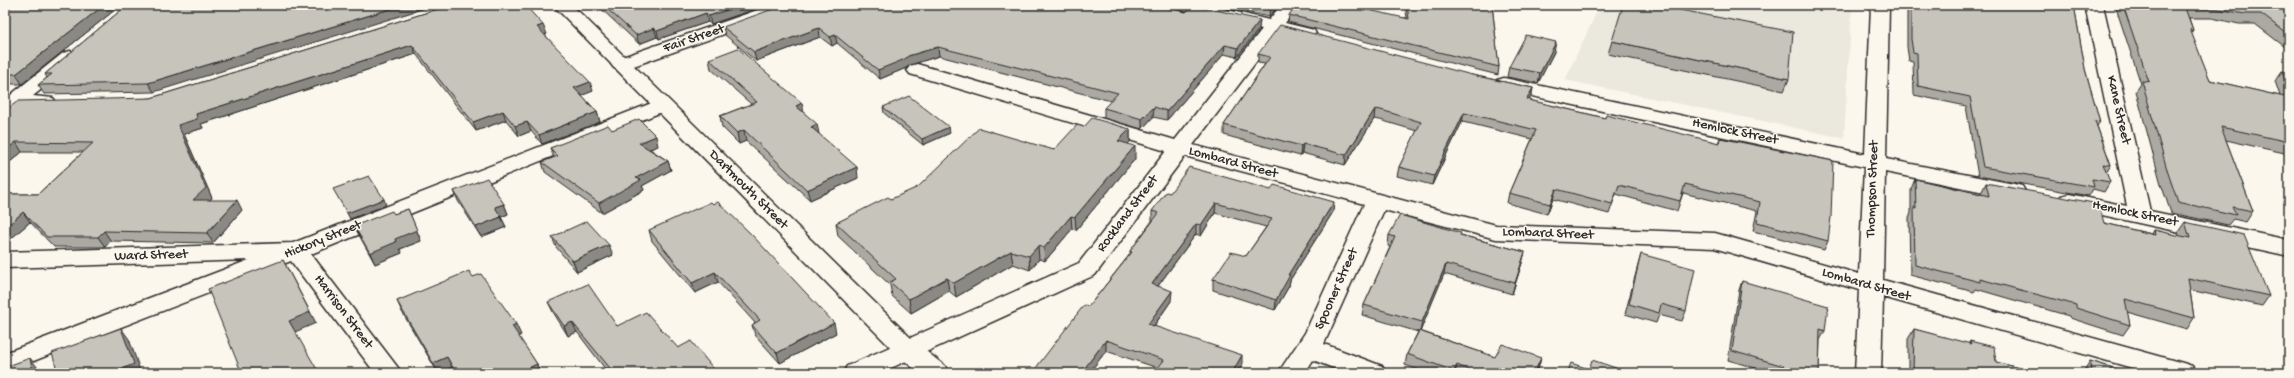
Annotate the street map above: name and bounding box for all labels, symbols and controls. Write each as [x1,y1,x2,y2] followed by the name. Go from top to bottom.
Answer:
[660,20,728,58] street label: Fair Street
[2102,74,2134,147] street label: Kane Street
[1691,115,1781,150] street label: Hemlock Street
[1863,139,1883,239] street label: Thompson Street
[1187,143,1281,183] street label: Lombard Street
[704,146,792,234] street label: Dartmouth Street
[1094,171,1163,256] street label: Rockland Street
[2091,197,2181,232] street label: Hemlock Street
[282,216,365,263] street label: Hickory Street
[1502,224,1595,244] street label: Lombard Street
[1311,244,1363,332] street label: Spooner Street
[114,246,189,266] street label: Ward Street
[1820,264,1913,306] street label: Lombard Street
[310,272,377,353] street label: Harrison Street

